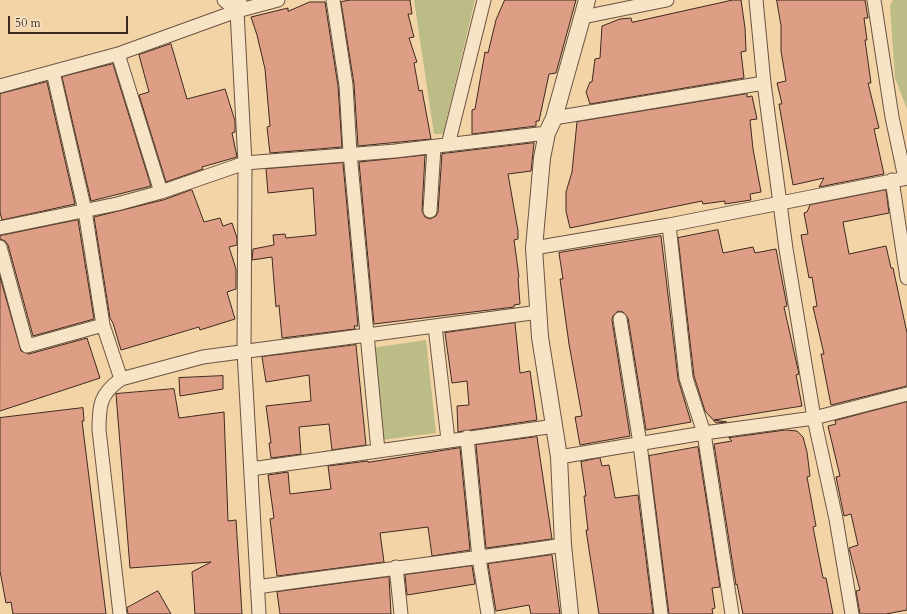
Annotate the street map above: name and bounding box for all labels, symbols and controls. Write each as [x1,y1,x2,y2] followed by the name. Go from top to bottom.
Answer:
[10,8,130,34] scale bar
[15,15,41,31] text: 50 m

